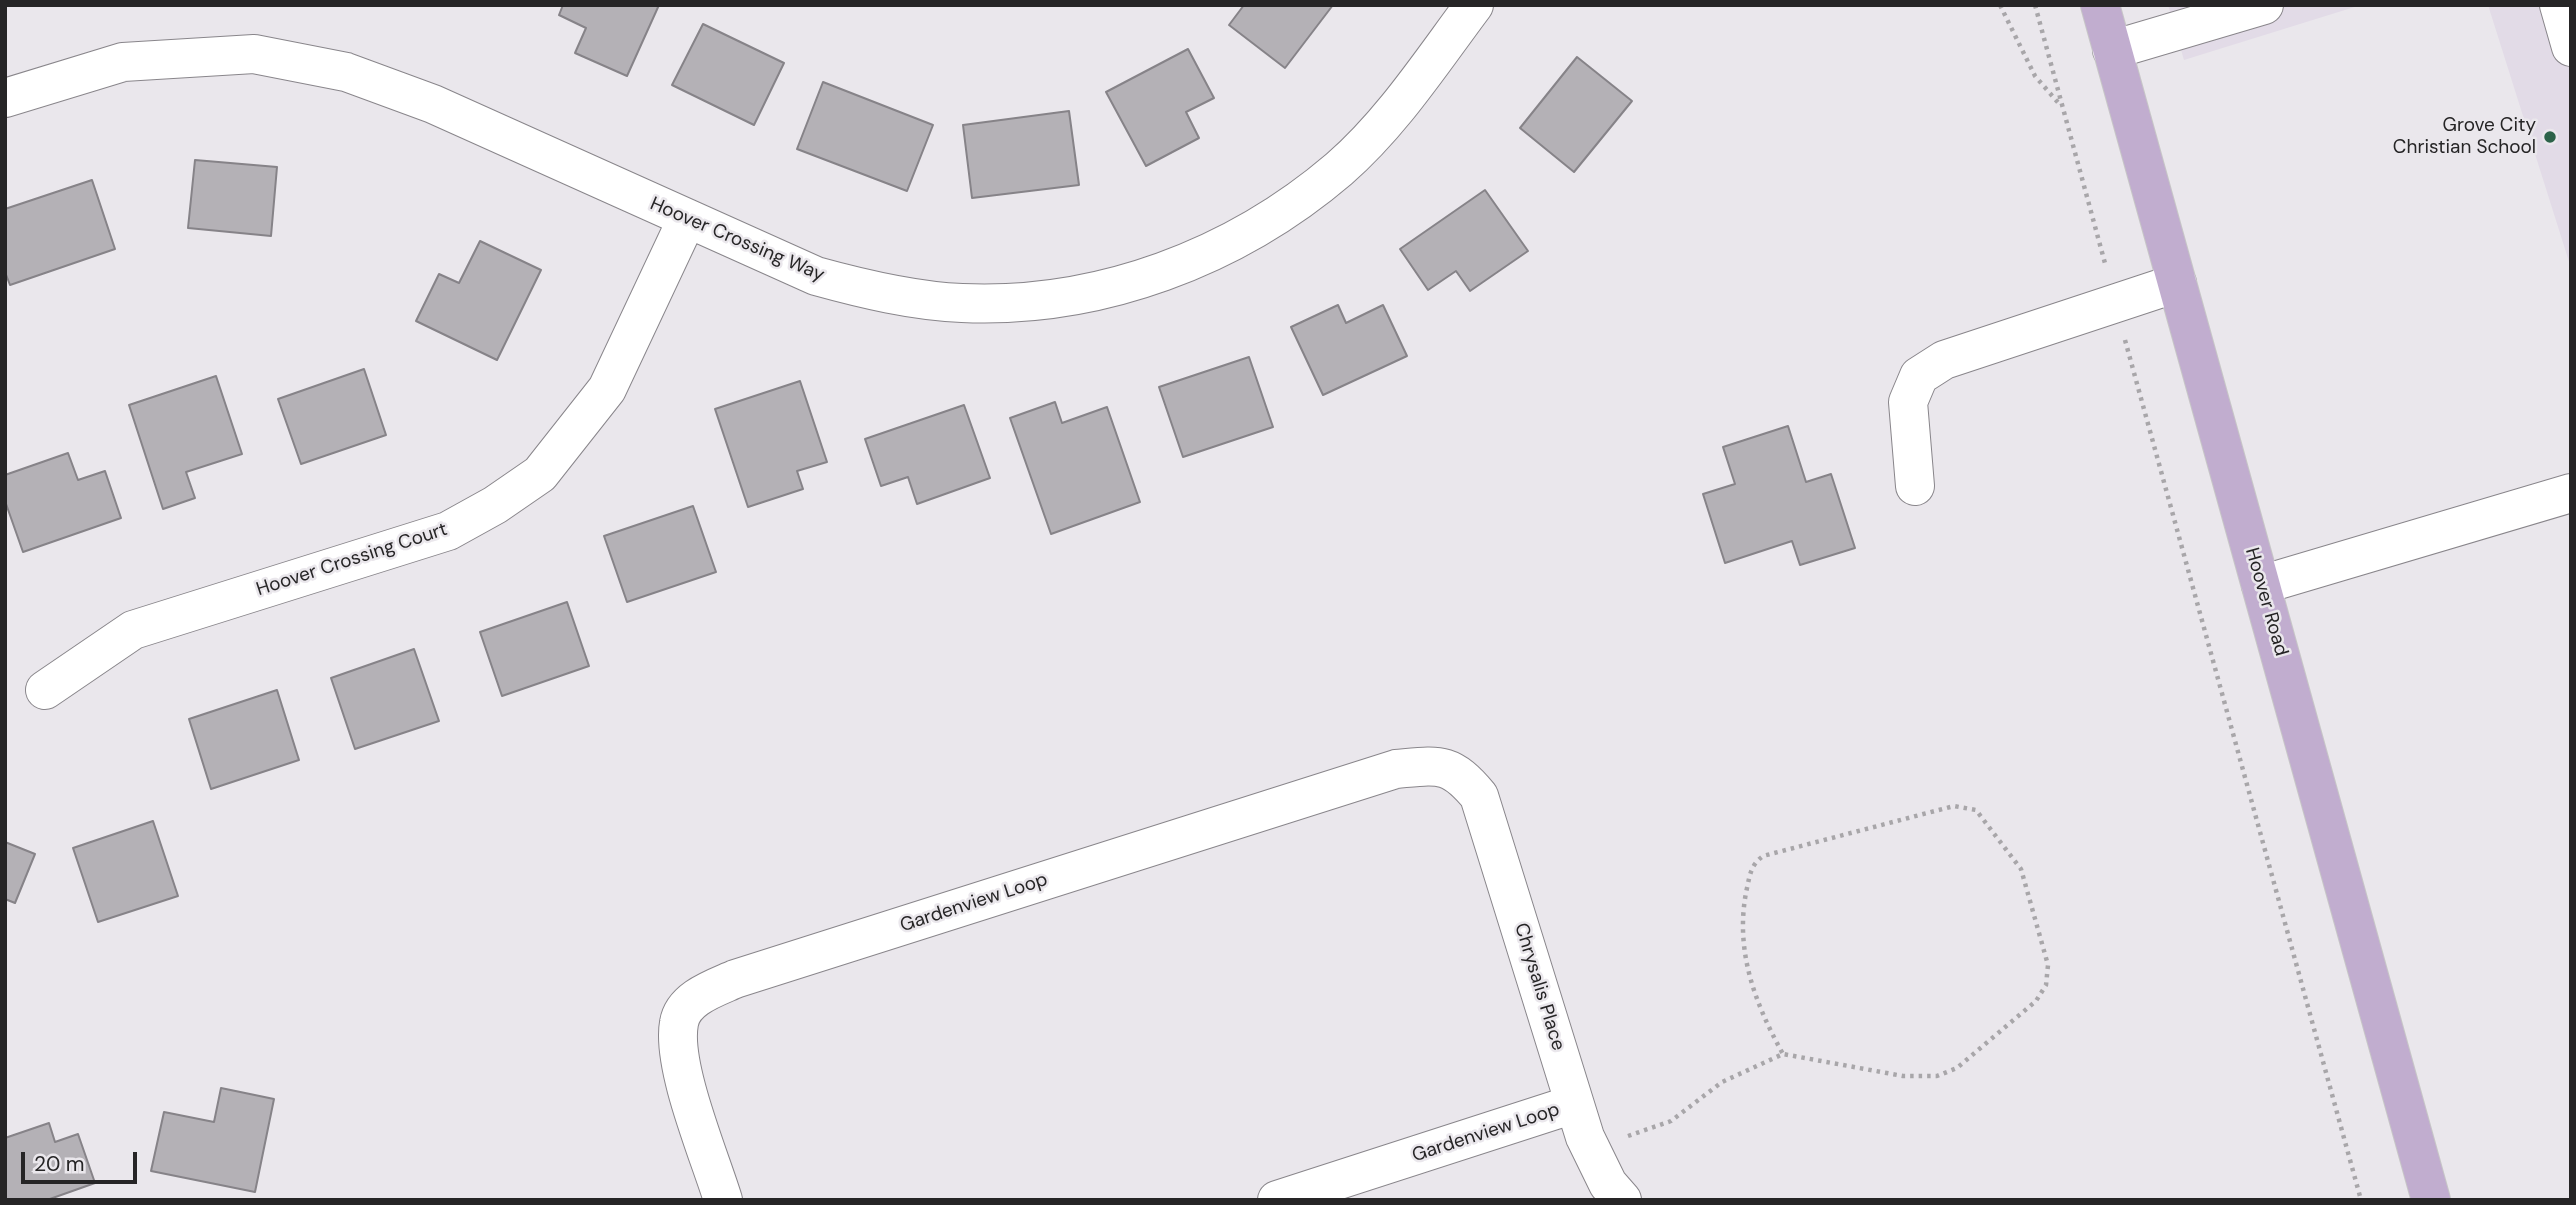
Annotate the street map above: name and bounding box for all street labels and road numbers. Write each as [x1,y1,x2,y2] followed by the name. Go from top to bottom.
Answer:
[646,193,828,287] street label: Hoover Crossing Way
[254,518,450,602] street label: Hoover Crossing Court
[2240,545,2292,659] street label: Hoover Road
[898,868,1050,938] street label: Gardenview Loop
[1509,920,1569,1054] street label: Chrysalis Place
[1410,1098,1562,1168] street label: Gardenview Loop

